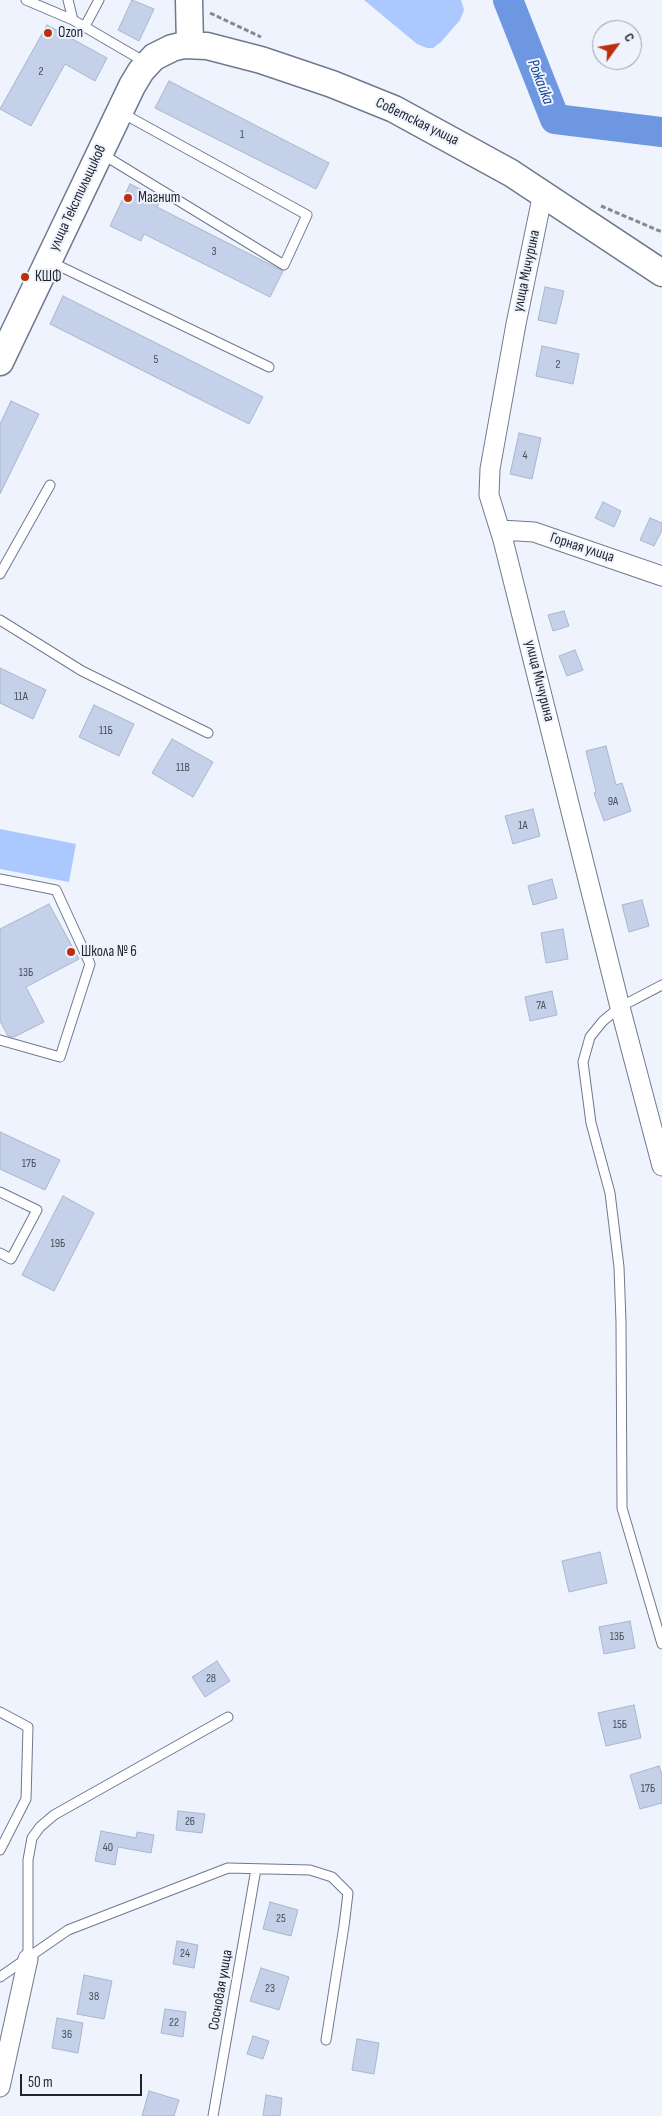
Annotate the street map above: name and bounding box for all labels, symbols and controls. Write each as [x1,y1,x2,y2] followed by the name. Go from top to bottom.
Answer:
[592,20,642,70] north arrow
[58,24,83,42] place label: Ozon
[42,27,54,39] marker: Ozon
[620,30,638,45] text: С
[523,57,557,107] water label: Рожайка
[39,65,43,79] house number: 2
[373,94,461,150] street label: Советская улица
[240,128,244,142] house number: 1
[46,142,110,254] street label: улица Текстильщиков
[138,189,180,207] place label: Магнит
[122,192,134,204] marker: Магнит
[510,228,544,314] street label: улица Мичурина
[211,245,217,259] house number: 3
[35,268,61,286] place label: КШФ
[19,271,31,283] marker: КШФ
[154,353,158,367] house number: 5
[556,358,560,372] house number: 2
[522,449,528,463] house number: 4
[548,529,616,567] street label: Горная улица
[520,638,558,724] street label: улица Мичурина
[14,690,28,704] house number: 11А
[99,724,113,738] house number: 11Б
[176,761,190,775] house number: 11В
[608,795,618,809] house number: 9А
[518,819,528,833] house number: 1А
[81,943,137,961] place label: Школа № 6
[65,946,77,958] marker: Школа № 6
[19,966,33,980] house number: 13Б
[536,999,546,1013] house number: 7А
[22,1157,36,1171] house number: 17Б
[51,1237,65,1251] house number: 19Б
[610,1630,624,1644] house number: 13Б
[206,1672,216,1686] house number: 28
[613,1718,627,1732] house number: 15Б
[641,1782,655,1796] house number: 17Б
[185,1815,195,1829] house number: 26
[103,1841,113,1855] house number: 40
[276,1912,286,1926] house number: 25
[180,1947,190,1961] house number: 24
[205,1948,237,2032] street label: Сосновая улица
[265,1982,275,1996] house number: 23
[89,1990,99,2004] house number: 38
[169,2016,179,2030] house number: 22
[62,2028,72,2042] house number: 36
[22,2064,145,2096] scale bar
[28,2073,53,2092] text: 50 m

